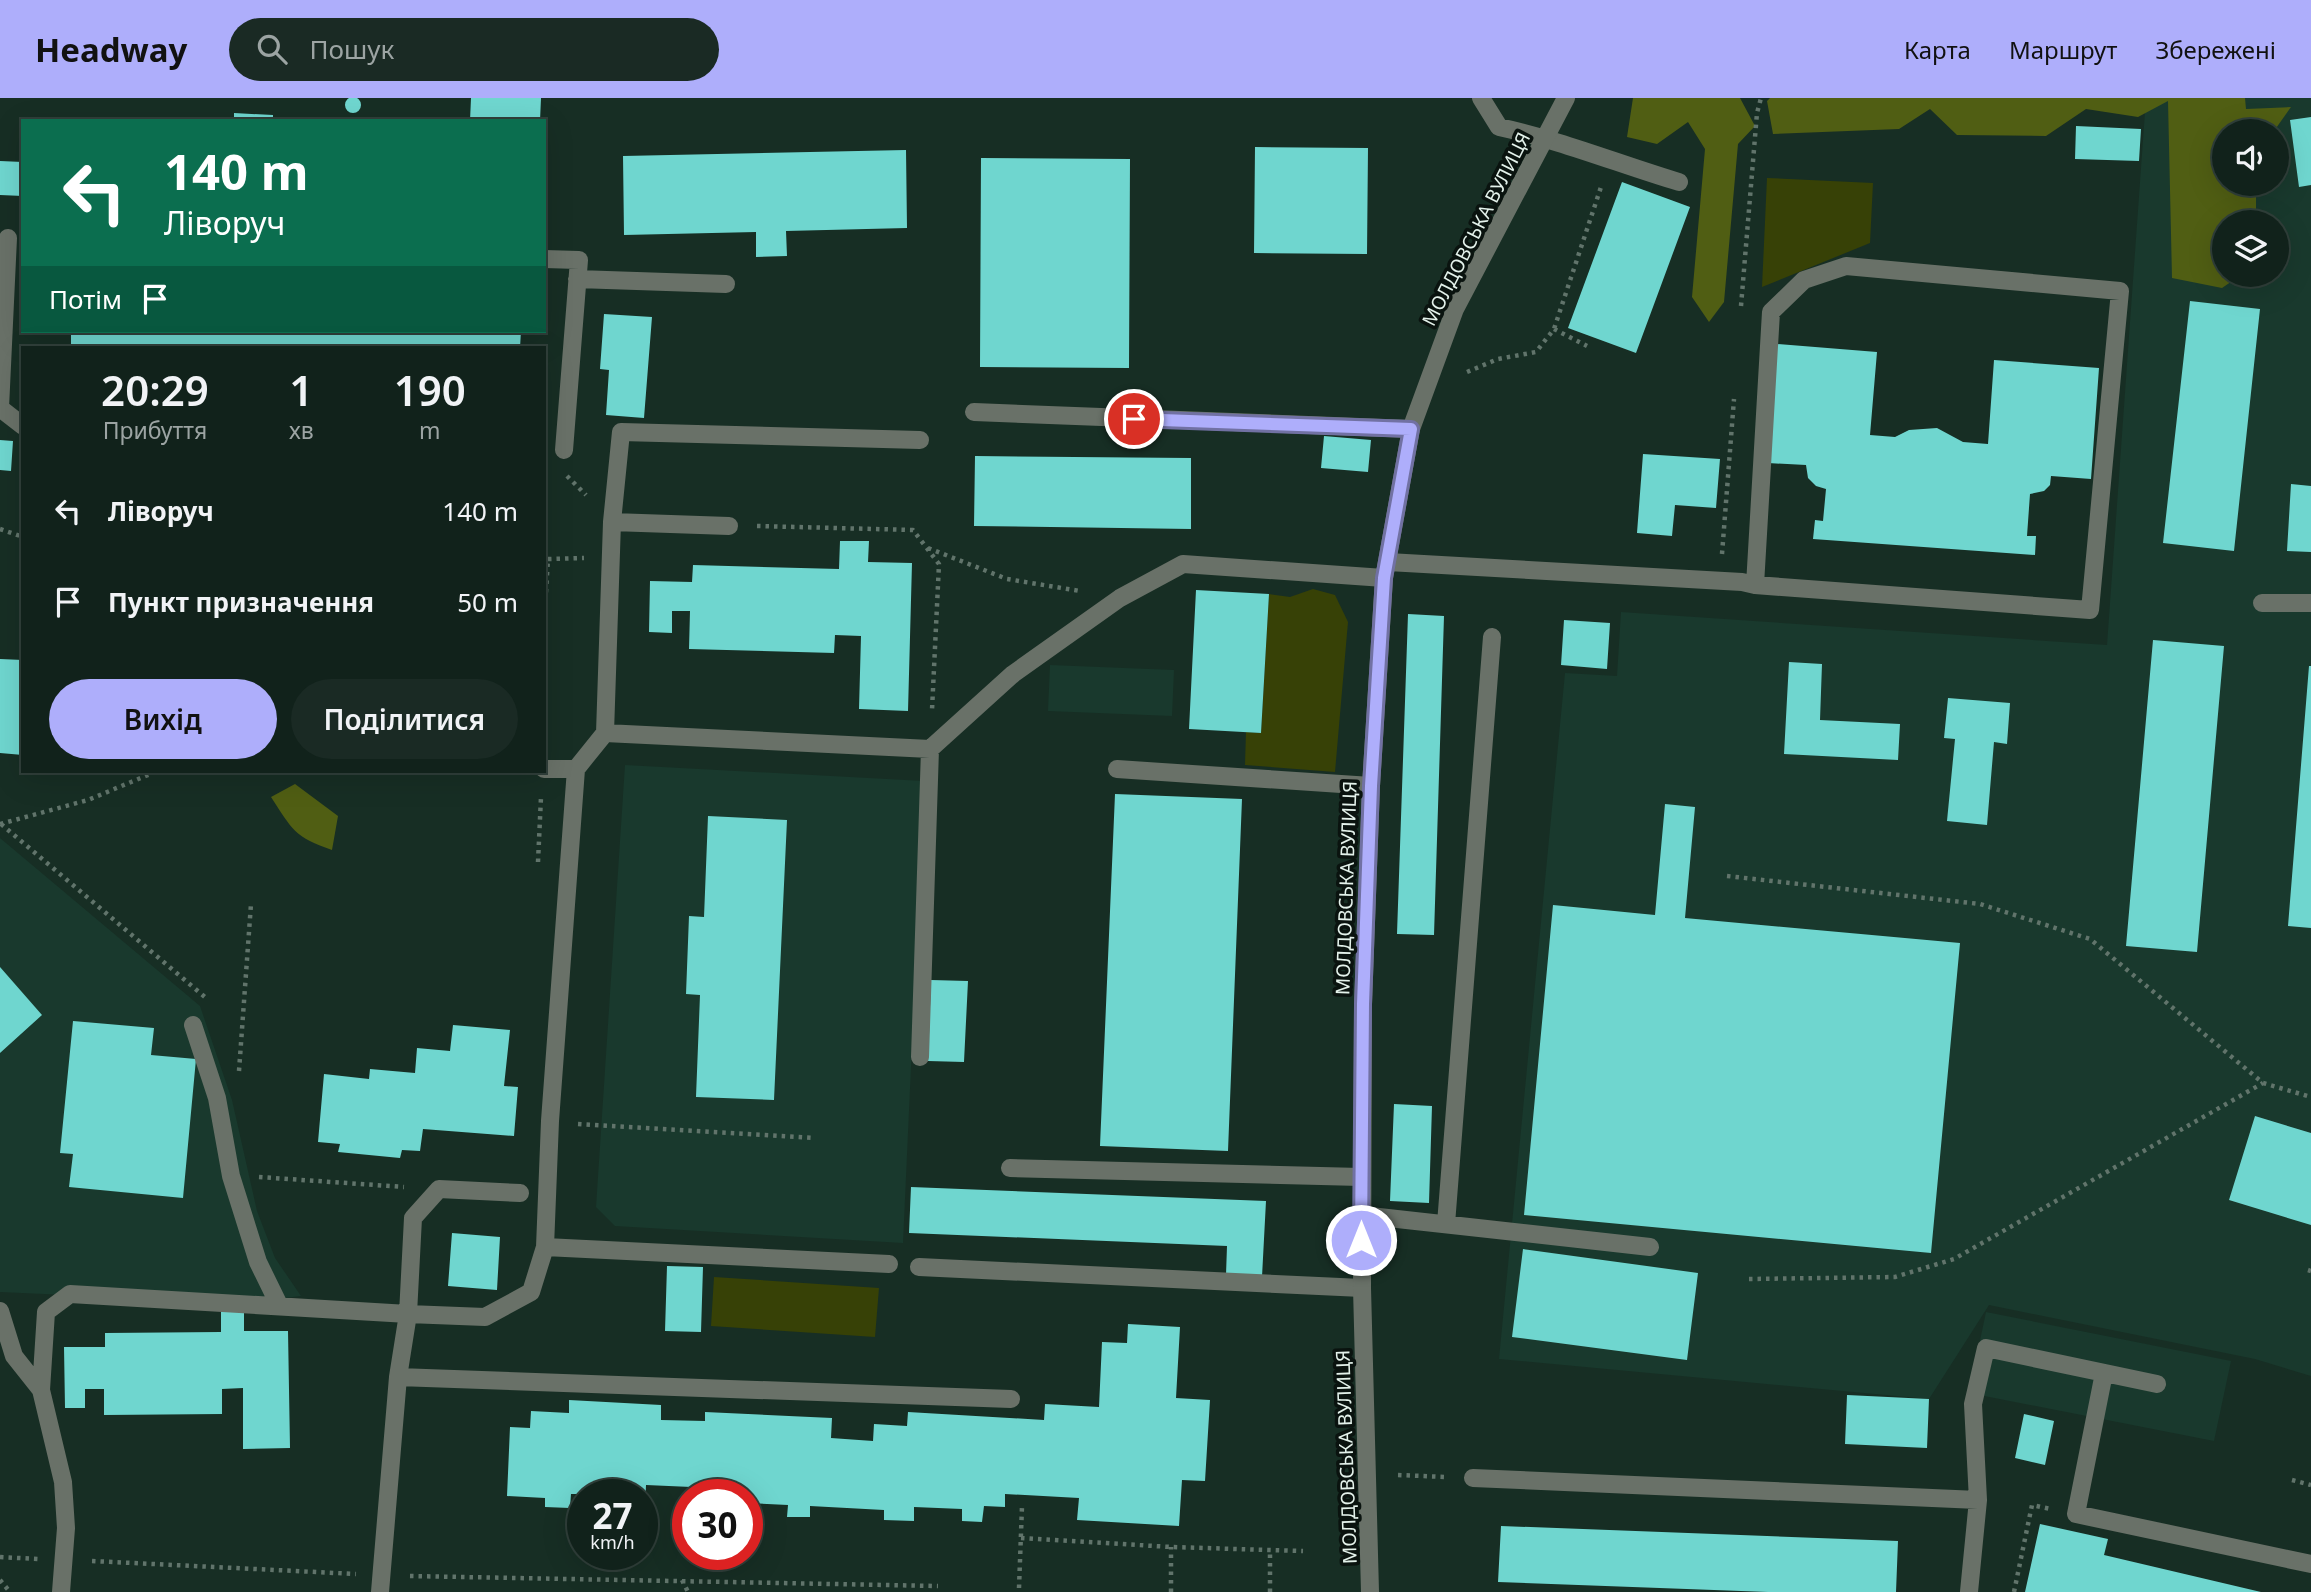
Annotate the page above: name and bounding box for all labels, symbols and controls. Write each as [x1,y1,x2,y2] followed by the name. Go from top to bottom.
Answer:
[229,18,719,81] search box
[35,27,187,72] text: Headway
[253,30,291,68] icon: search
[309,31,394,67] text: Пошук
[1904,33,1971,66] text: Карта
[2009,33,2117,66] text: Маршрут
[2155,33,2276,66] text: Збережені
[2212,119,2289,287] map controls
[2212,119,2289,196] button: sound
[1416,128,1536,330] street label: МОЛДОВСЬКА ВУЛИЦЯ
[164,138,309,204] text: 140 m
[49,147,140,238] icon: left
[164,201,285,244] text: Ліворуч
[2212,210,2289,287] button: layers
[136,280,174,318] icon: arrive
[49,281,122,317] text: Потім
[101,361,209,418] text: 20:29
[289,361,313,418] text: 1
[394,361,466,418] text: 190
[1104,389,1164,449] pin
[1115,400,1153,438] icon: arrive
[103,414,207,446] text: Прибуття
[289,414,314,446] text: хв
[419,414,441,446] text: m
[49,492,87,530] icon: left
[108,493,214,529] text: Ліворуч
[442,493,518,529] text: 140 m
[49,583,87,621] icon: arrive
[108,584,374,620] text: Пункт призначення
[457,584,518,620] text: 50 m
[49,679,277,759] button: Вихід
[291,679,518,759] button: Поділитися
[1329,781,1363,995] street label: МОЛДОВСЬКА ВУЛИЦЯ
[1324,1203,1398,1277] position arrow
[1329,1350,1363,1564] street label: МОЛДОВСЬКА ВУЛИЦЯ
[672,1479,763,1570] speed limit sign: 30
[592,1492,633,1539] text: 27
[590,1530,635,1554] text: km/h

